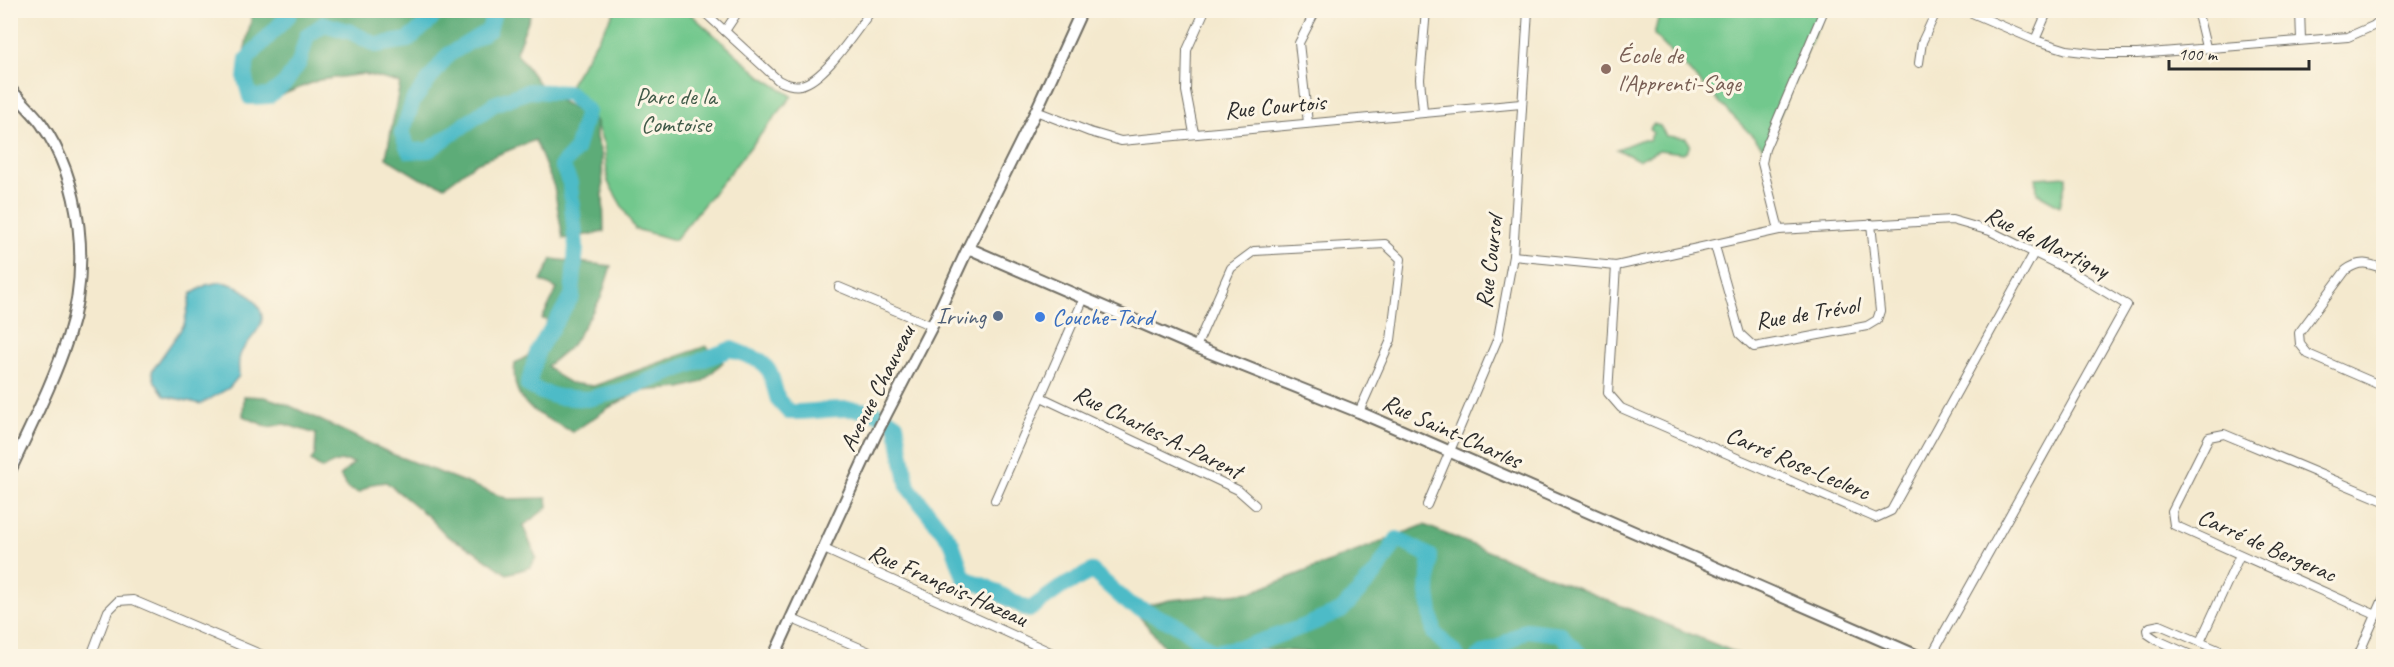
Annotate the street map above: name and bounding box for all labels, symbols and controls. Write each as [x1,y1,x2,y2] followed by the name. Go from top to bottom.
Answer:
[2169,33,2308,71] scale bar
[1618,40,1743,98] place label: École de l'Apprenti-Sage
[2178,43,2219,65] text: 100 m
[1599,62,1613,76] marker: École de l'Apprenti-Sage
[636,81,718,139] park label: Parc de la Comtoise
[1223,86,1329,125] street label: Rue Courtois
[1980,199,2115,286] street label: Rue de Martigny
[1468,210,1510,310] street label: Rue Coursol
[1753,289,1865,336] street label: Rue de Trévol
[936,301,987,331] place label: Irving
[1052,302,1157,332] place label: Couche-Tard
[991,309,1005,323] marker: Irving
[1033,310,1047,324] marker: Couche-Tard
[832,318,923,456] street label: Avenue Chauveau
[1069,378,1250,487] street label: Rue Charles-A.-Parent
[1378,387,1529,476] street label: Rue Saint-Charles
[1722,419,1876,507] street label: Carré Rose-Leclerc
[2193,501,2342,590] street label: Carré de Bergerac
[864,537,1034,634] street label: Rue François-Hazeau

